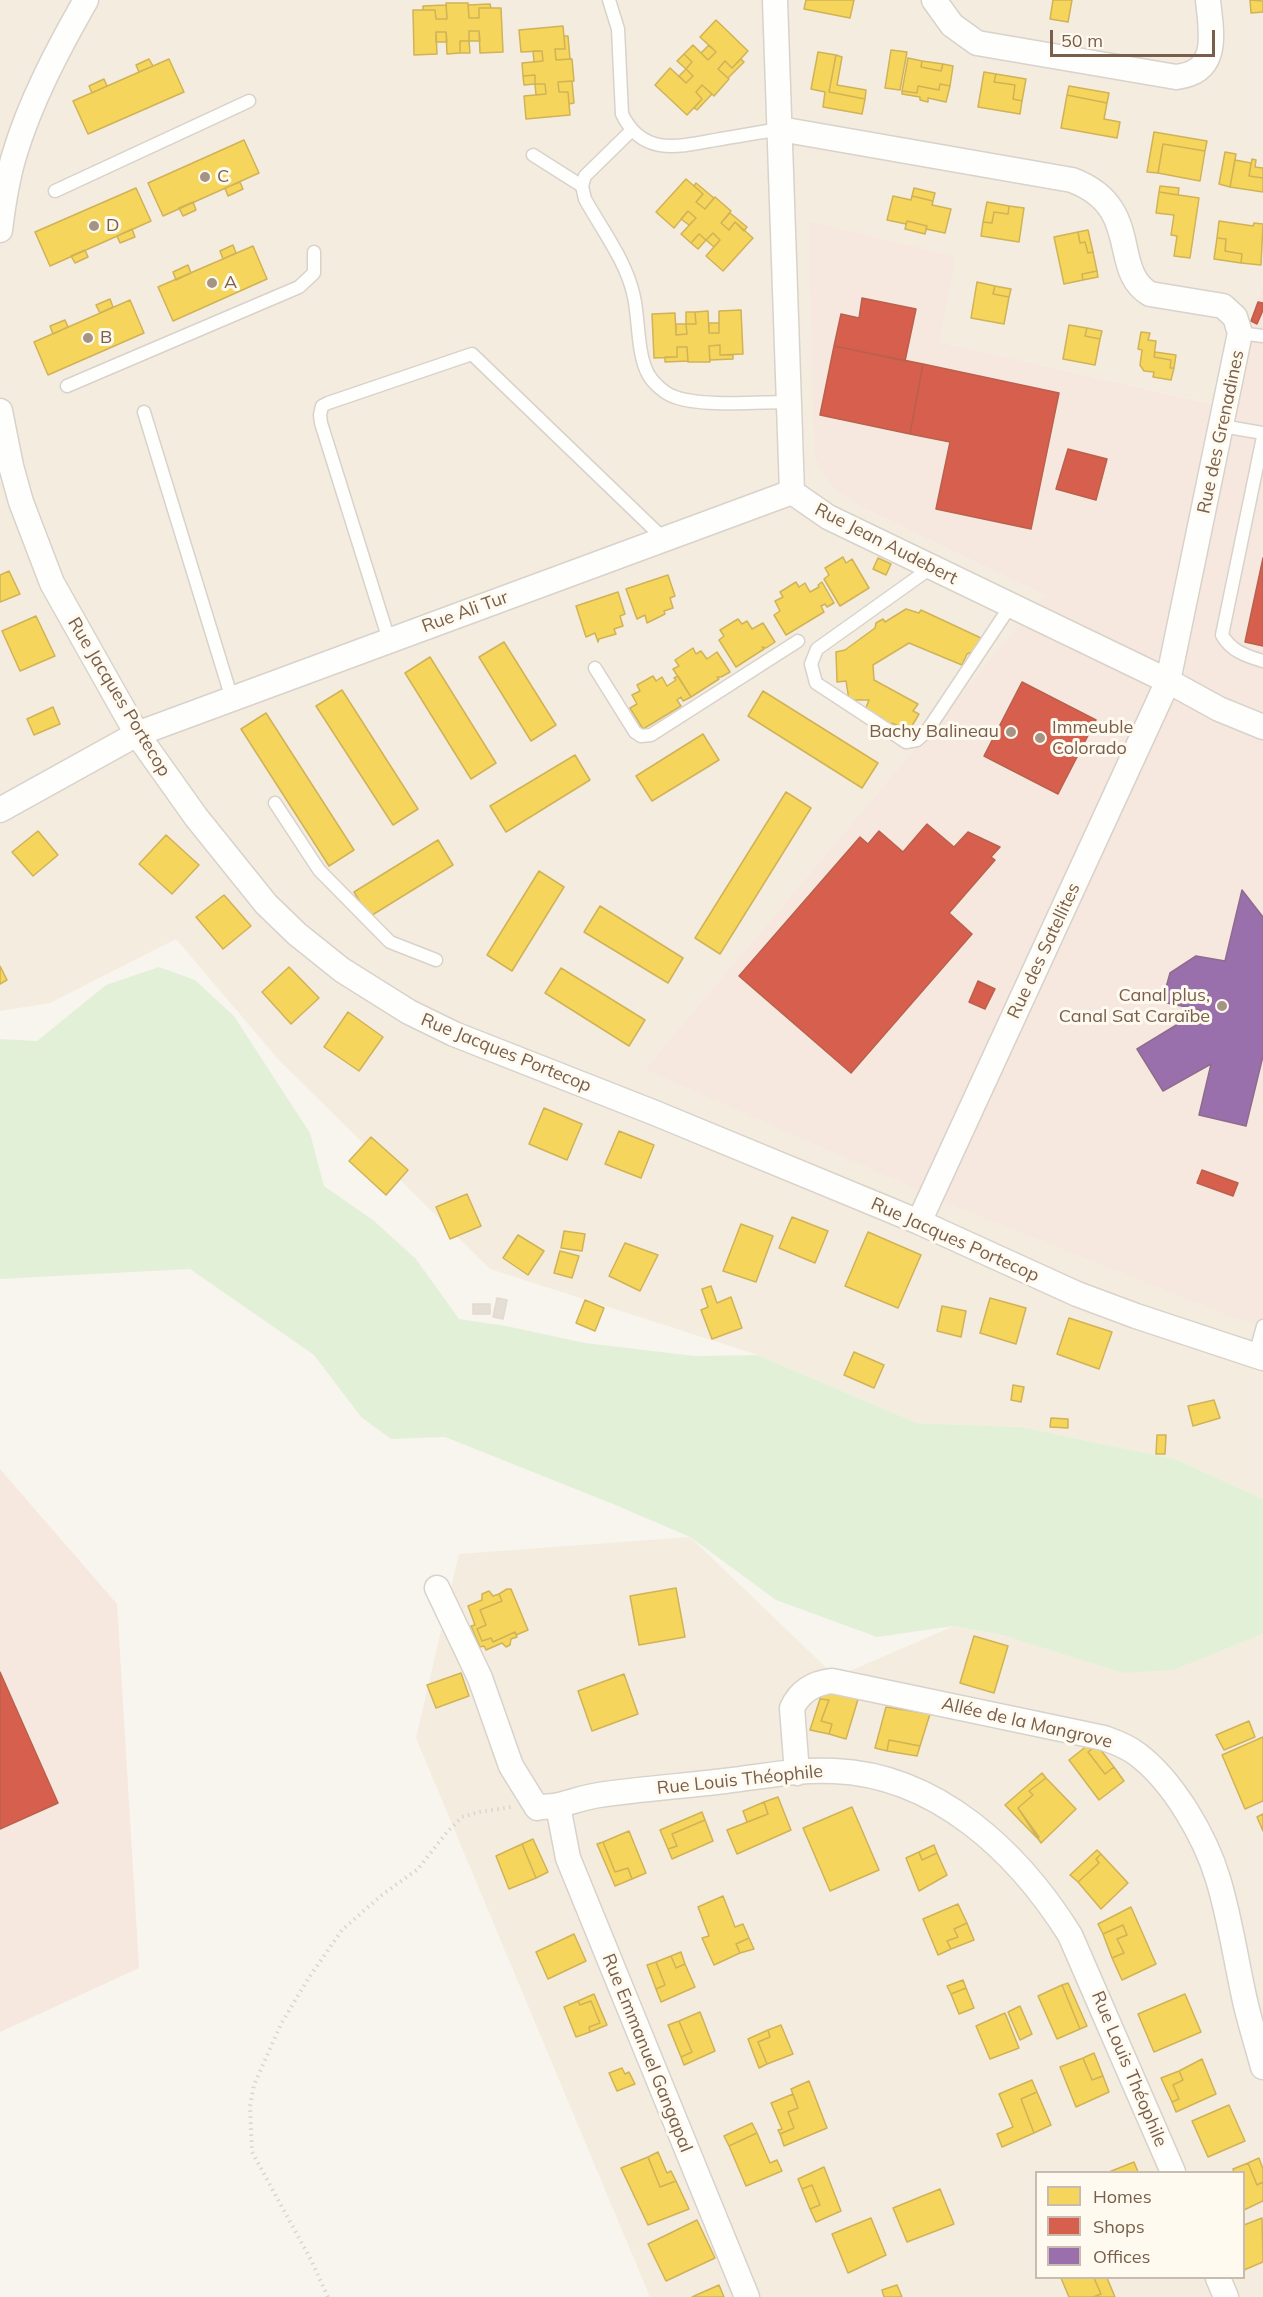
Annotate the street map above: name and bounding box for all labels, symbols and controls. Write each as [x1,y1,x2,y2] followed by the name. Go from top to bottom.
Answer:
[1053,18,1218,56] scale bar
[1061,29,1103,52] text: 50 m
[217,166,229,188] place label: C
[198,170,212,184] marker: C
[106,215,119,237] place label: D
[87,219,101,233] marker: D
[224,272,237,294] place label: A
[205,276,219,290] marker: A
[100,327,112,349] place label: B
[81,331,95,345] marker: B
[1193,348,1249,516] street label: Rue des Grenadines
[811,499,961,589] street label: Rue Jean Audebert
[419,586,511,638] street label: Rue Ali Tur
[63,614,175,780] street label: Rue Jacques Portecop
[1052,717,1133,760] place label: Immeuble Colorado
[869,721,999,743] place label: Bachy Balineau
[1004,725,1018,739] marker: Bachy Balineau
[1033,731,1047,745] marker: Immeuble Colorado
[1003,880,1085,1022] street label: Rue des Satellites
[1059,985,1210,1028] place label: Canal plus, Canal Sat Caraïbe
[1215,999,1229,1013] marker: Canal plus, Canal Sat Caraïbe
[418,1009,594,1097] street label: Rue Jacques Portecop
[868,1193,1042,1287] street label: Rue Jacques Portecop
[940,1693,1114,1753] street label: Allée de la Mangrove
[656,1761,824,1799] street label: Rue Louis Théophile
[597,1951,697,2155] street label: Rue Emmanuel Gangapal
[1086,1988,1172,2150] street label: Rue Louis Théophile
[1035,2171,1245,2279] legend
[1093,2185,1152,2208] text: Homes
[1093,2215,1145,2238] text: Shops
[1093,2245,1150,2268] text: Offices

